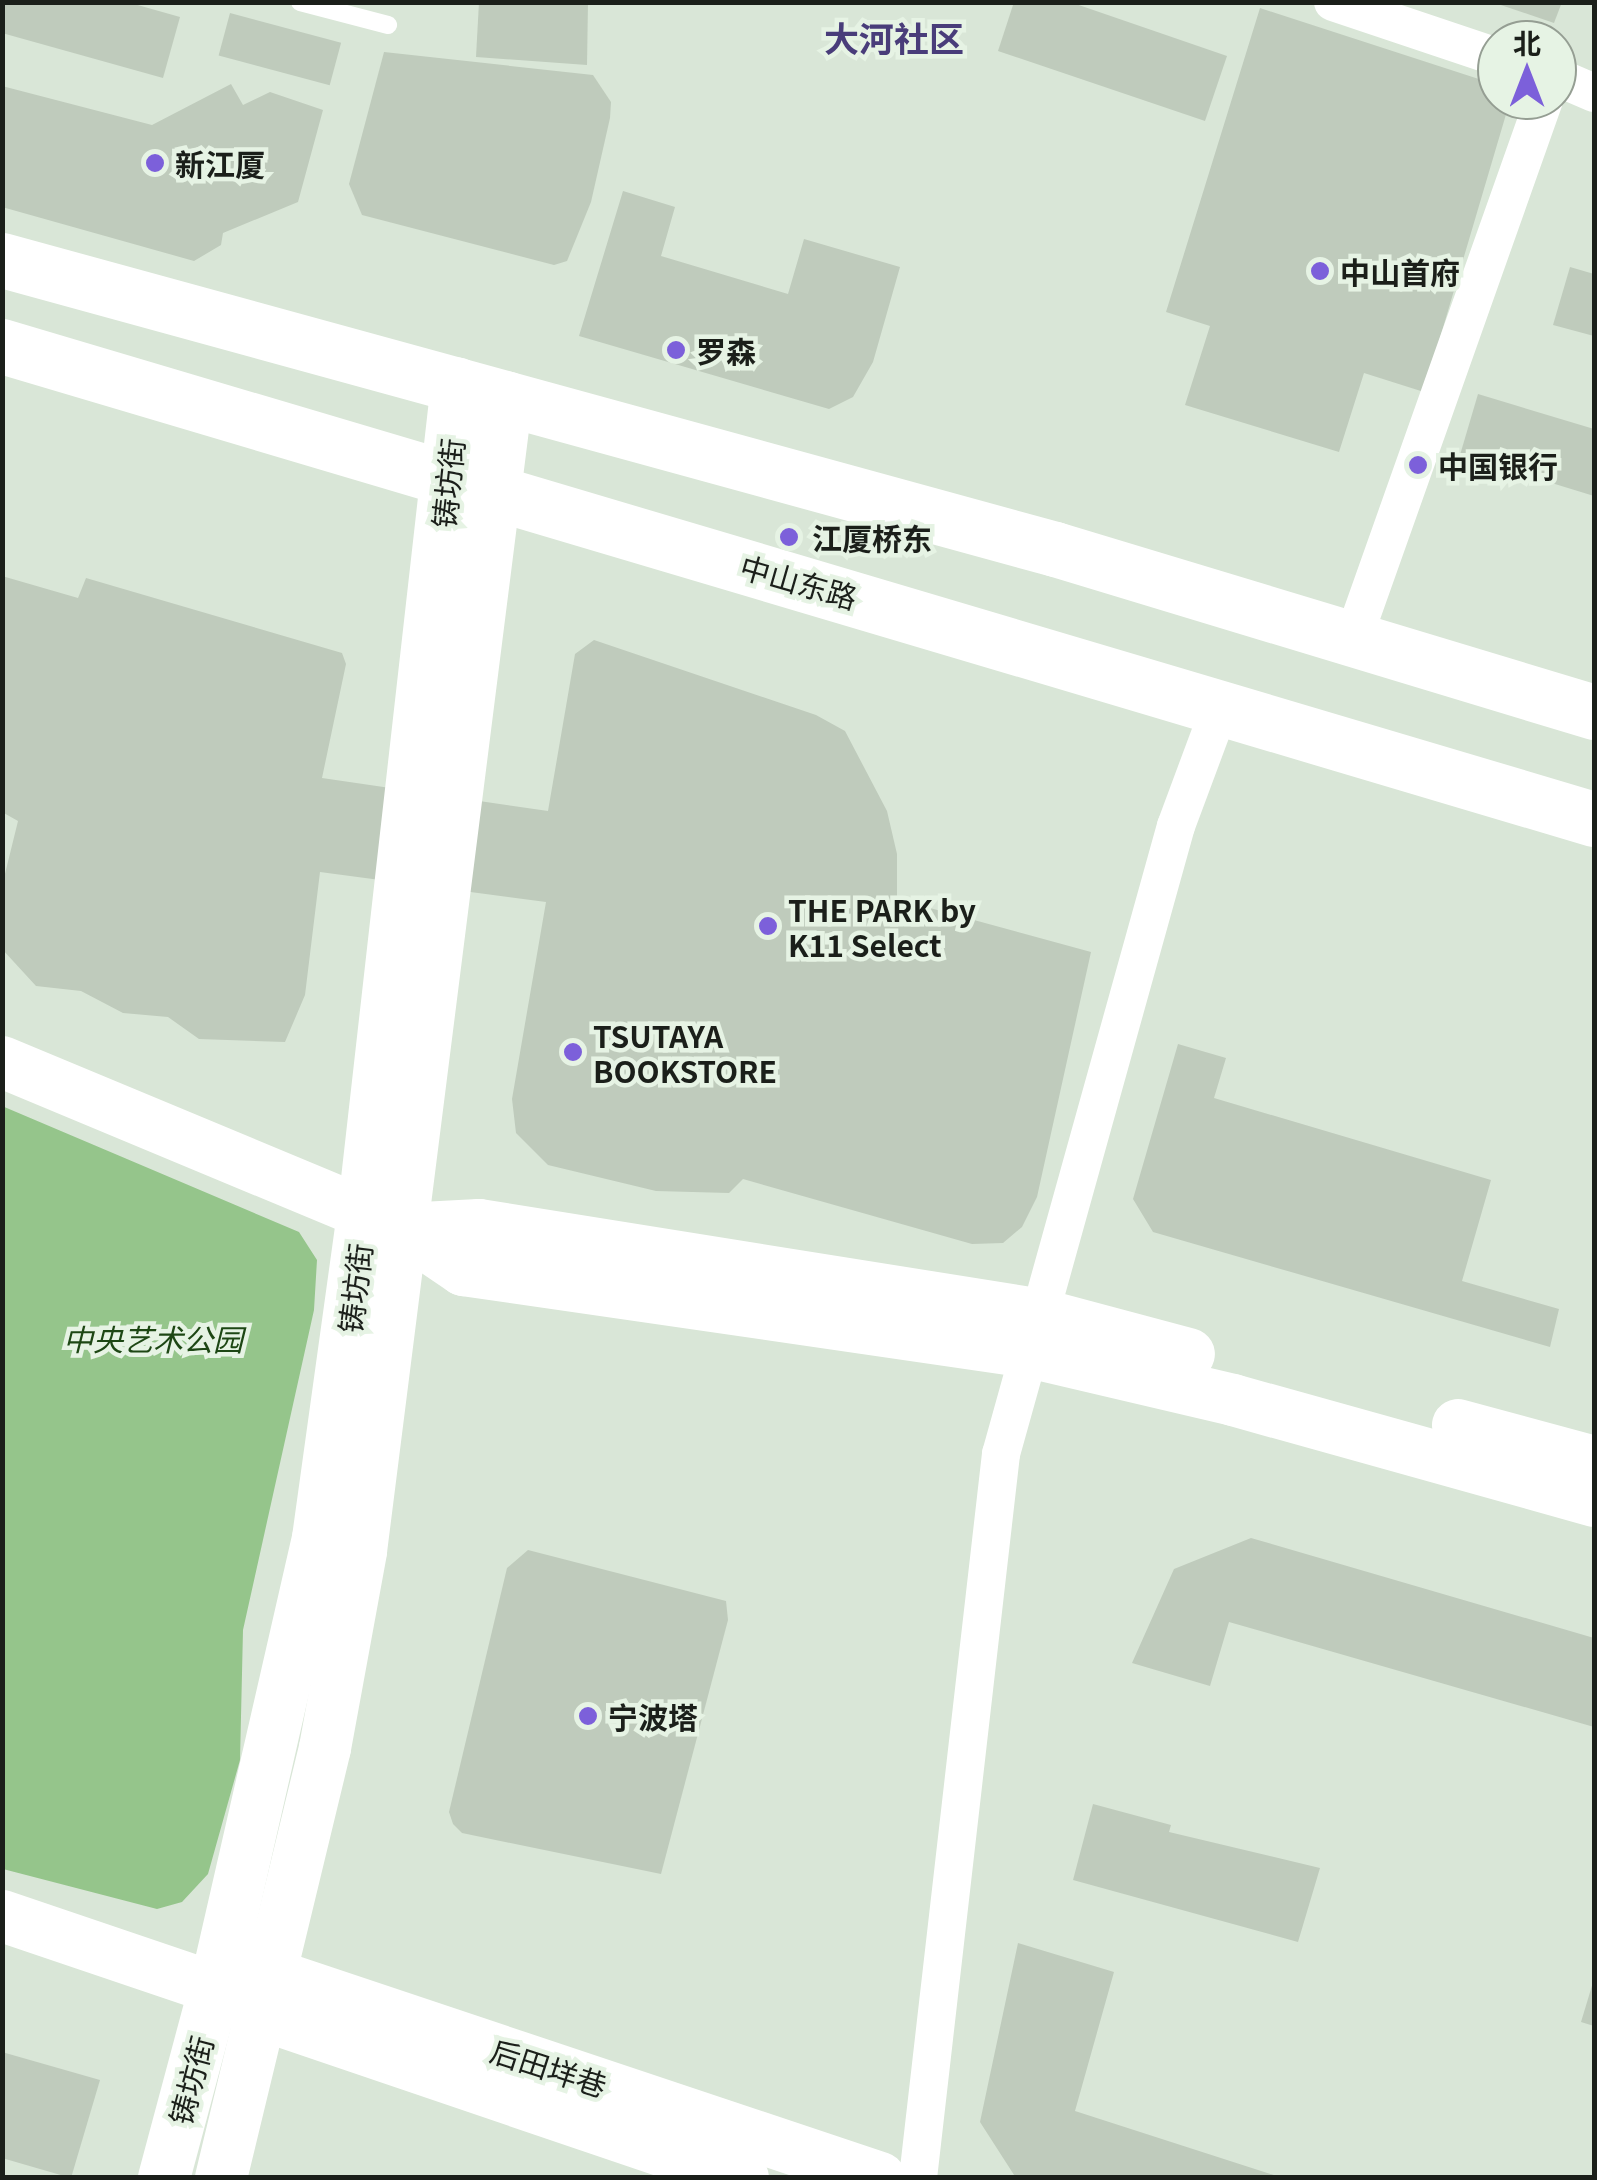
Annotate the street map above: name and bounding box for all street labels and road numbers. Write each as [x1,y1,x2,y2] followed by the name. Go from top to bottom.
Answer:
[424,436,470,530] street label: 铸坊街
[736,547,862,615] street label: 中山东路
[331,1241,377,1335] street label: 铸坊街
[486,2031,612,2103] street label: 后田垟巷
[161,2032,219,2128] street label: 铸坊街

